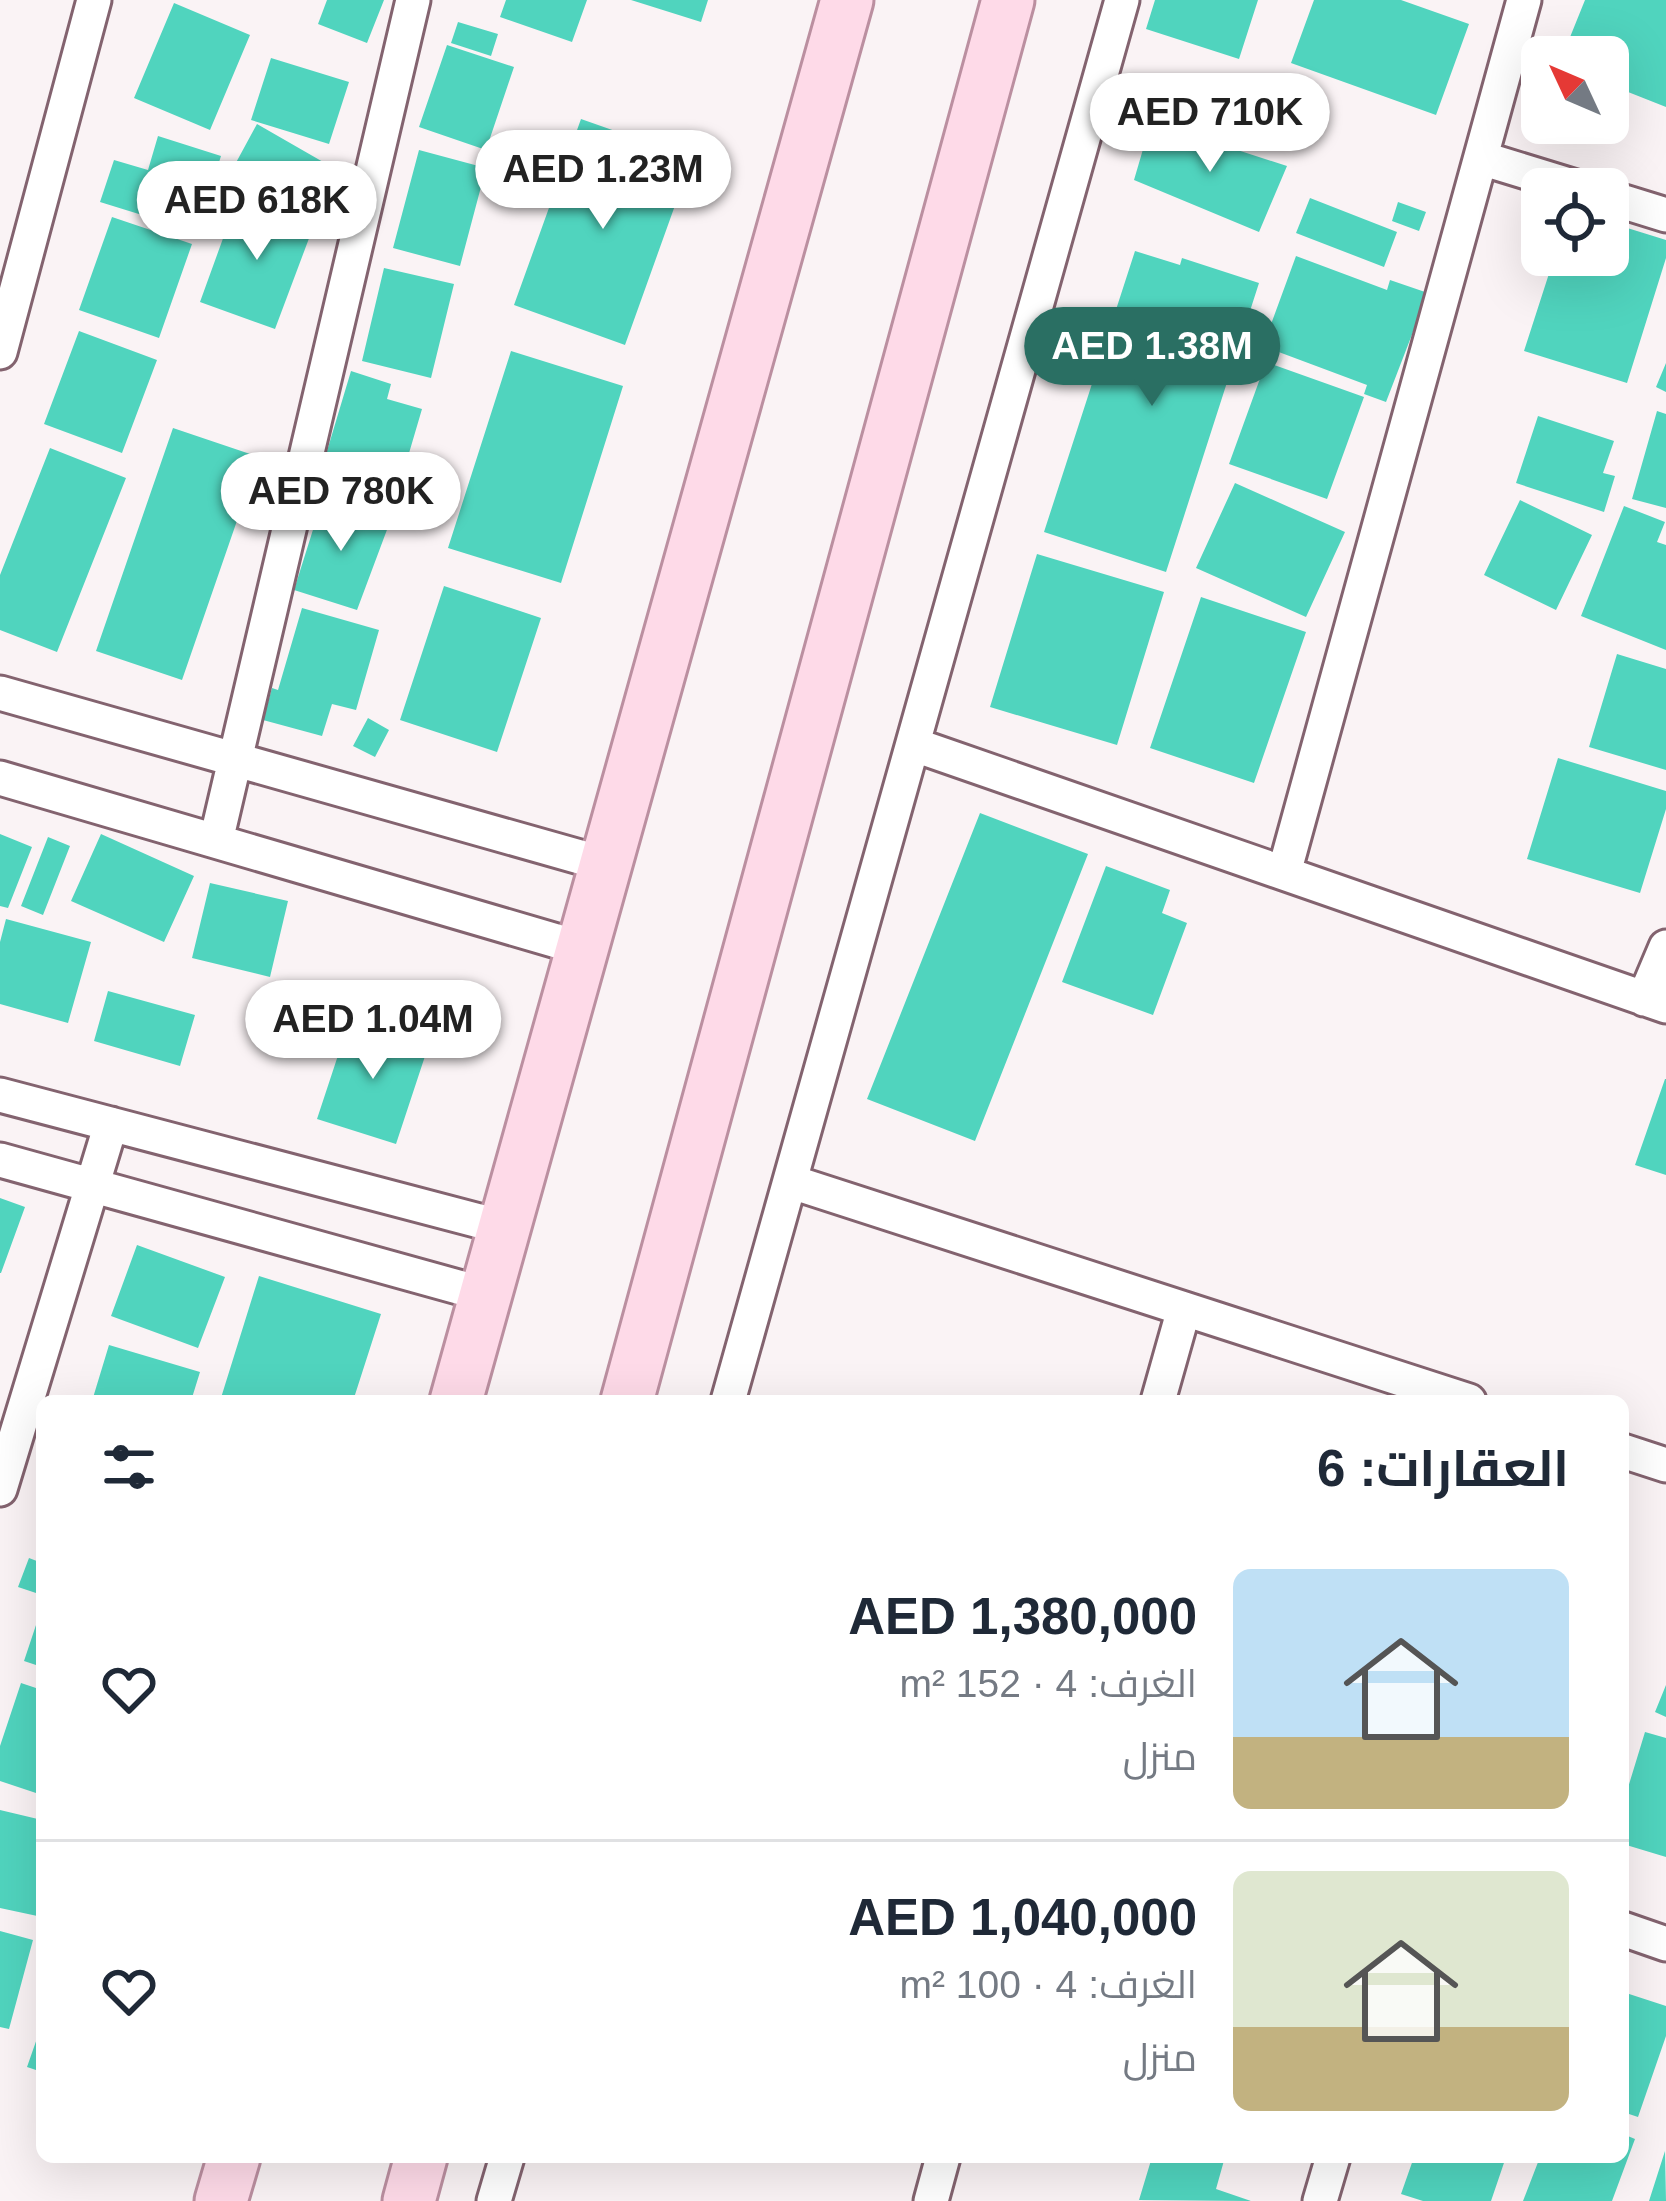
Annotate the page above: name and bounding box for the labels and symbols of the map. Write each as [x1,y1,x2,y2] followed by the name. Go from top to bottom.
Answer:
[1521,36,1629,144] north arrow
[1086,73,1334,175] pin: AED 710K
[466,130,740,232] pin: AED 1.23M
[133,161,381,263] pin: AED 618K
[1015,307,1289,409] pin: AED 1.38M
[217,452,465,554] pin: AED 780K
[236,980,510,1082] pin: AED 1.04M

